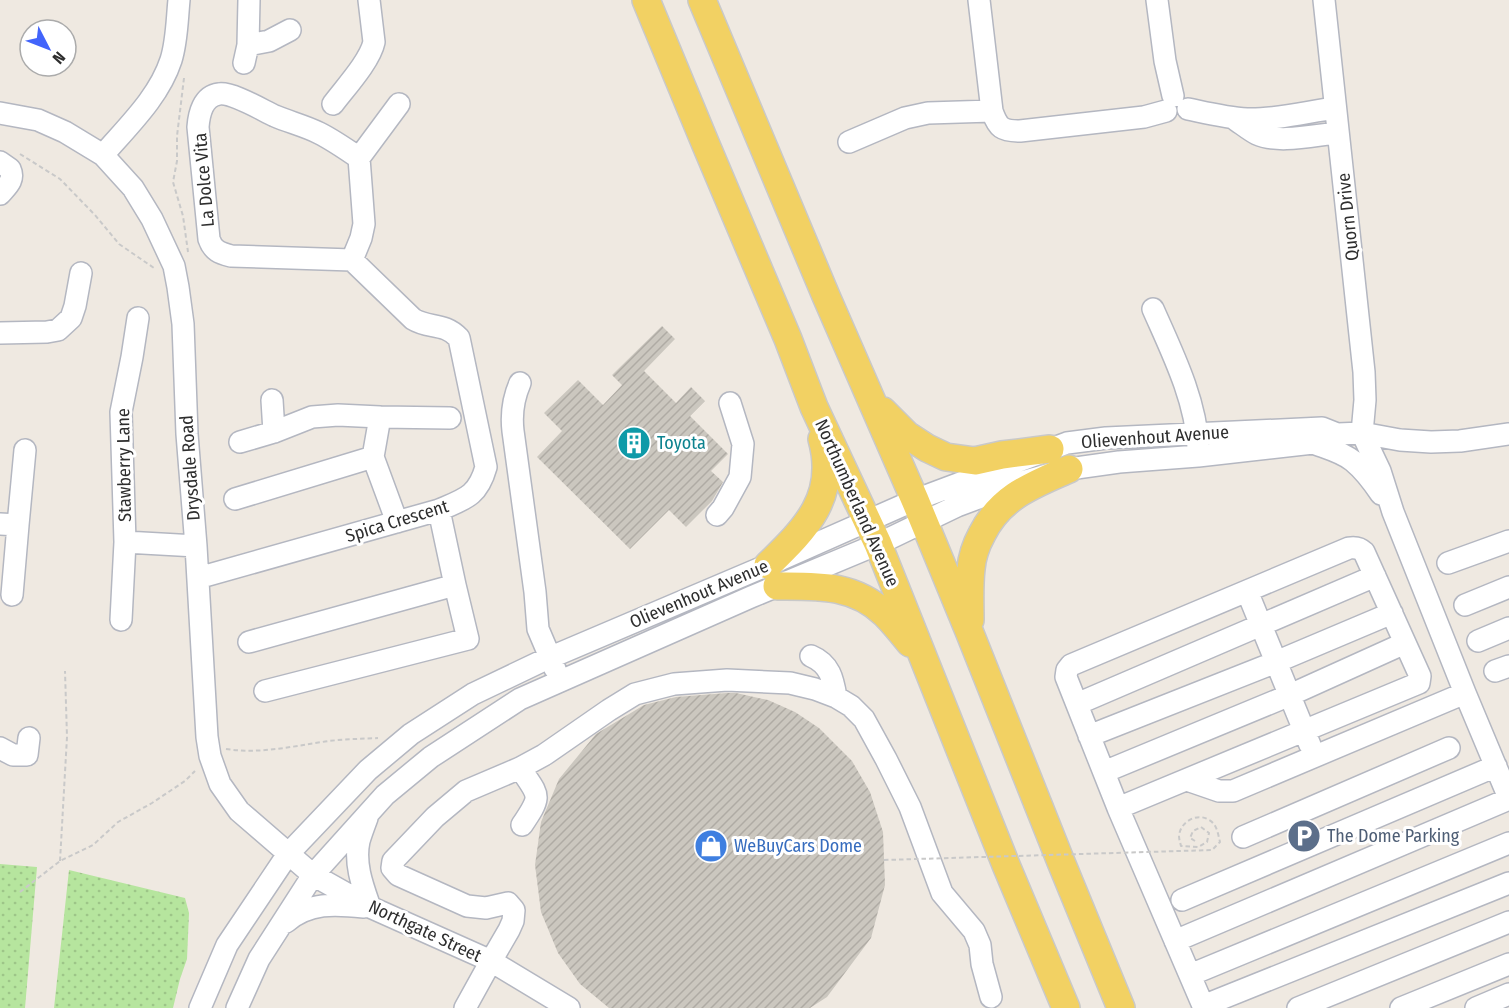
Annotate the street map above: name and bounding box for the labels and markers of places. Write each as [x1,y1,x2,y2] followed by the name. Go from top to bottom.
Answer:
[616,425,652,461] building icon: Toyota
[657,432,706,454] place label: Toyota
[1286,818,1322,854] parking icon: The Dome Parking
[1327,825,1460,847] place label: The Dome Parking
[693,828,729,864] shop icon: WeBuyCars Dome
[734,835,862,857] place label: WeBuyCars Dome

